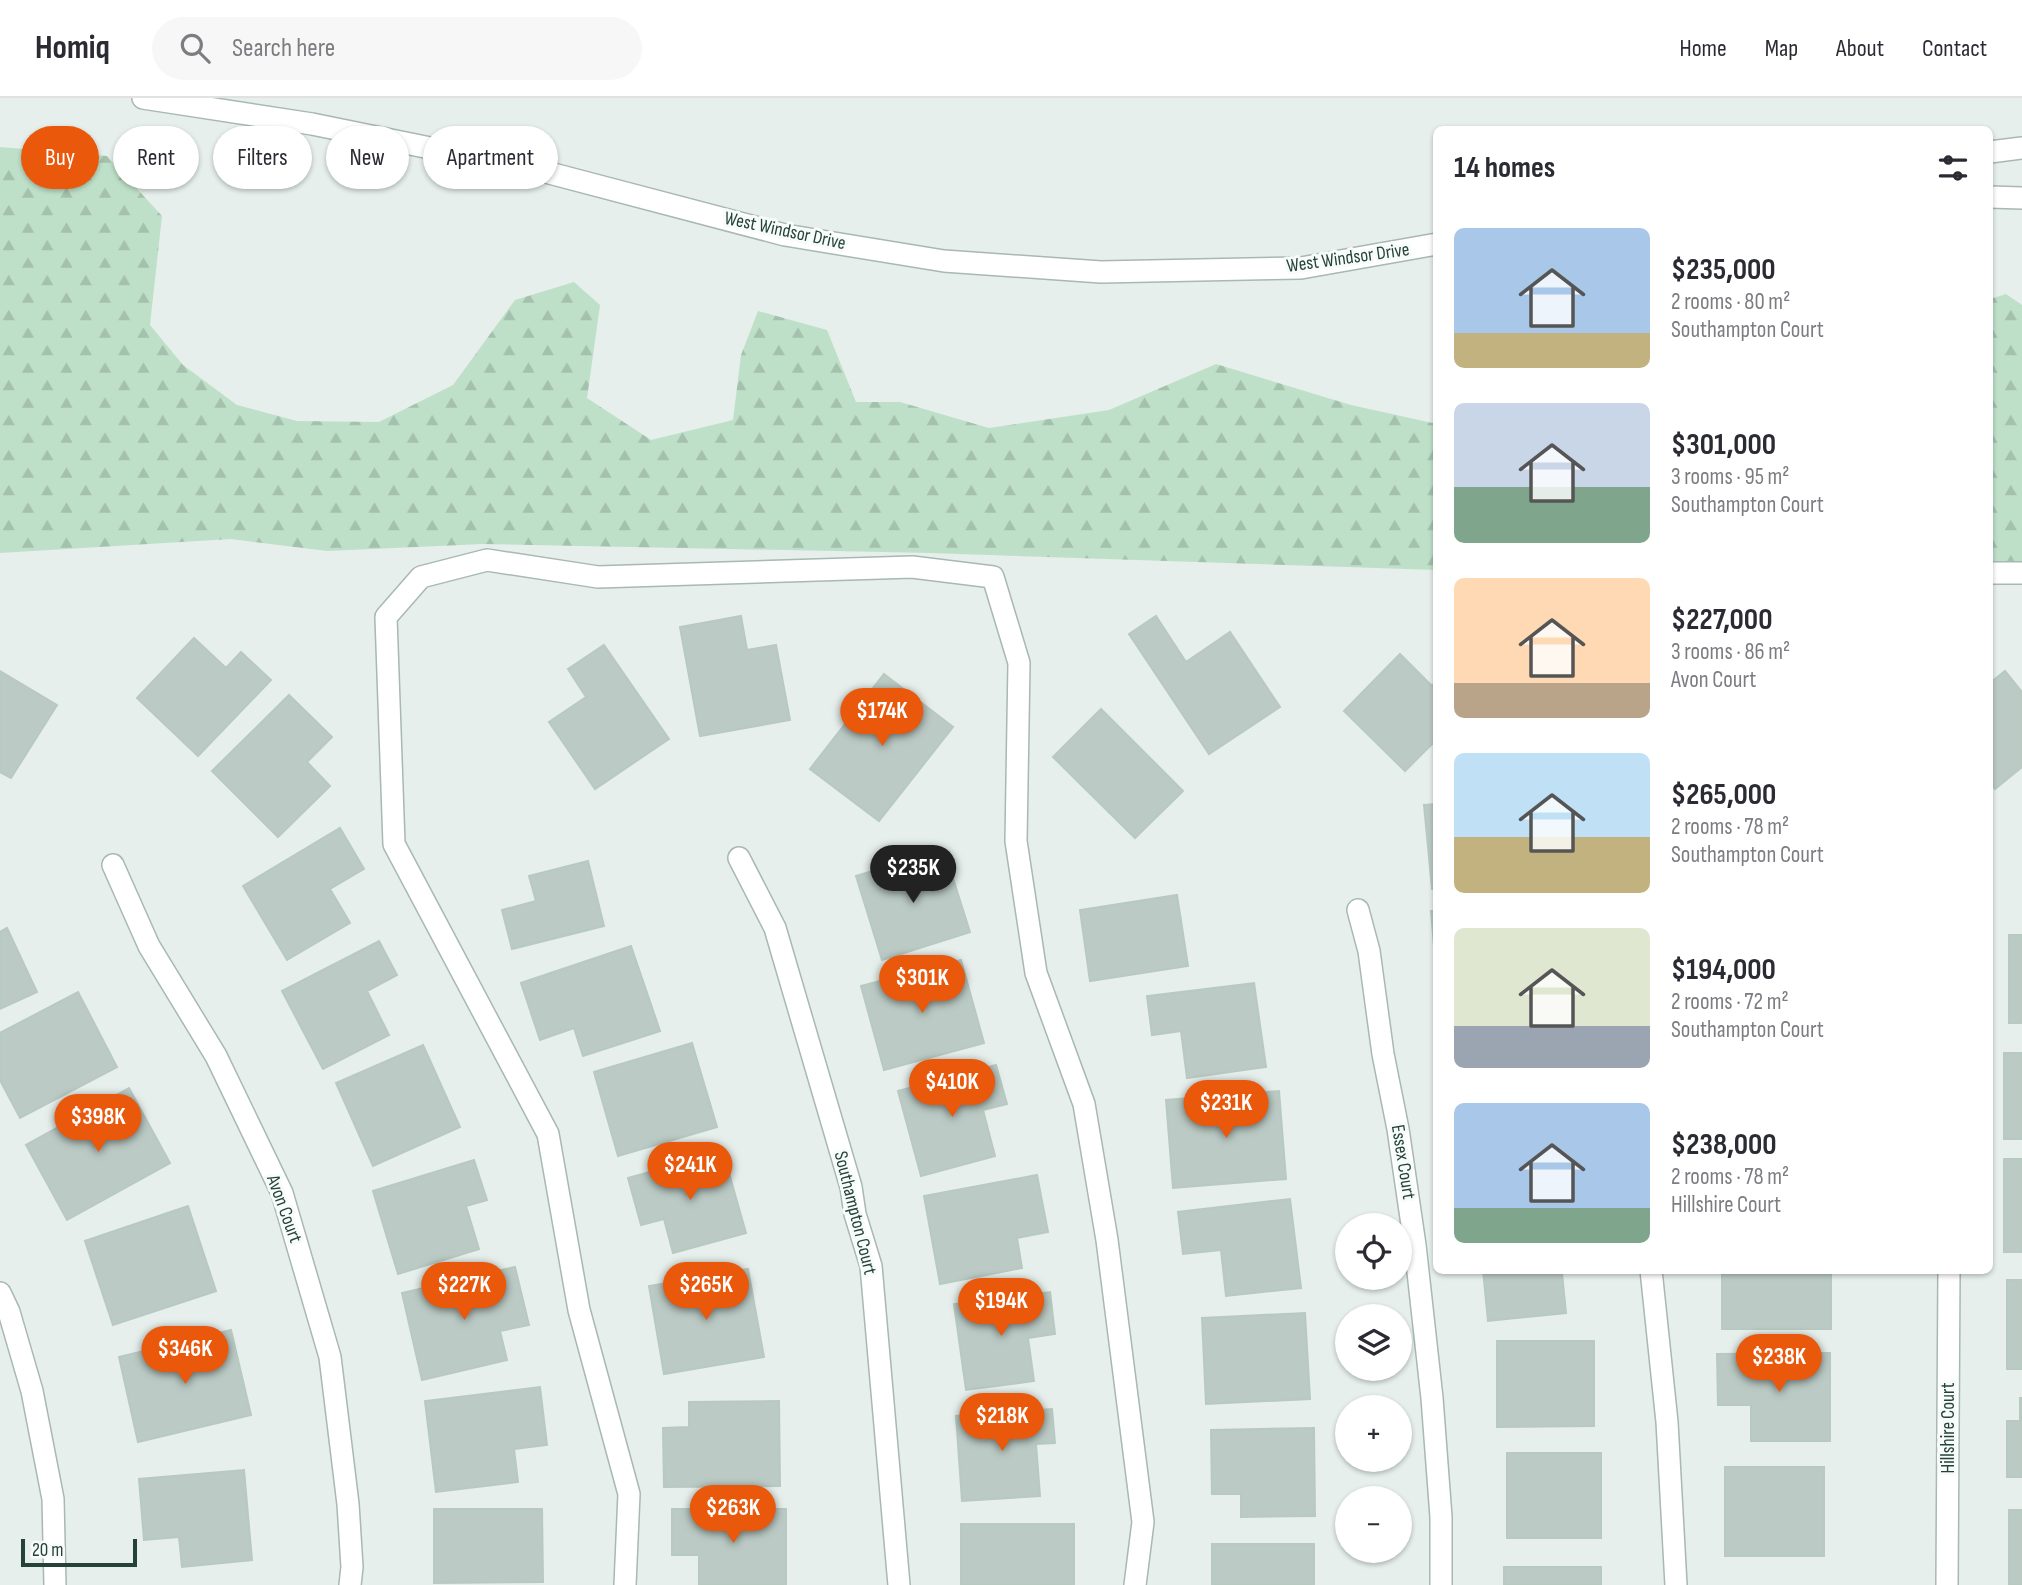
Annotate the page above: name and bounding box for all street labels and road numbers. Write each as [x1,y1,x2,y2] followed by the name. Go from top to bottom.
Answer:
[722,207,848,255] street label: West Windsor Drive
[1285,238,1411,278] street label: West Windsor Drive
[1386,1123,1420,1201] street label: Essex Court
[829,1149,881,1277] street label: Southampton Court
[261,1171,307,1246] street label: Avon Court
[1937,1382,1960,1473] street label: Hillshire Court

